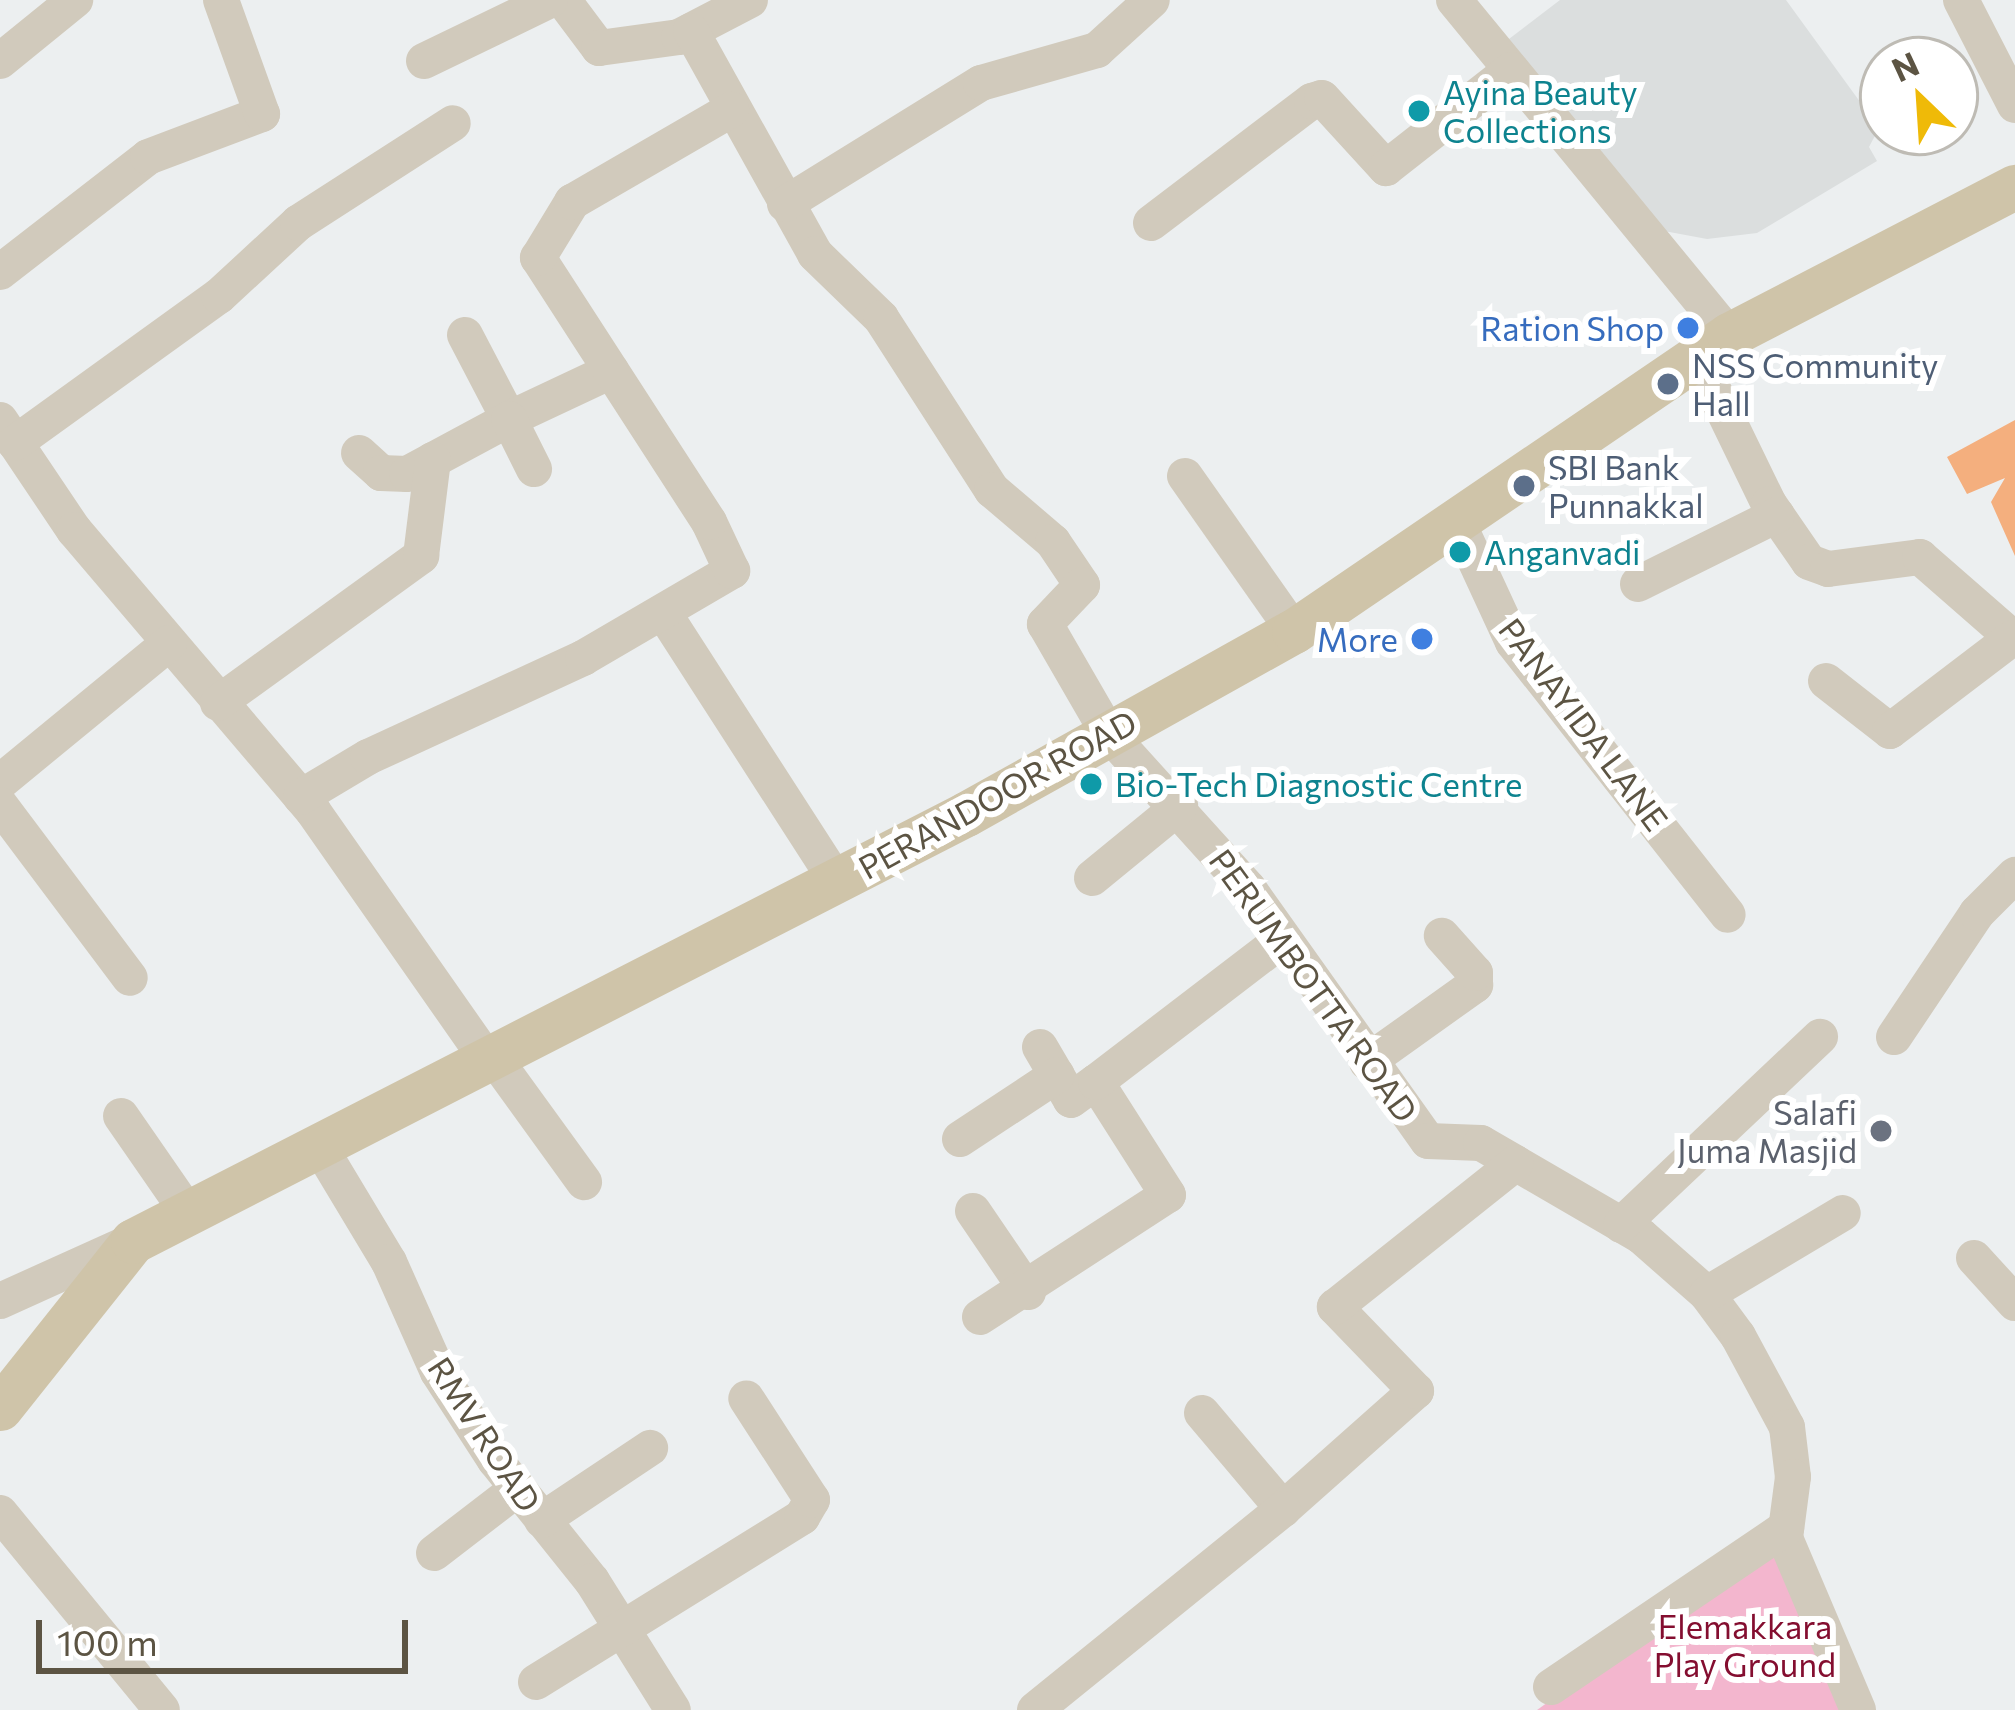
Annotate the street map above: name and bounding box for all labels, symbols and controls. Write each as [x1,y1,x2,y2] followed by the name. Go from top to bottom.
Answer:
[1859,36,1979,156] north arrow
[1885,42,1925,89] text: N
[1443,72,1638,150] place label: Ayina Beauty Collections
[1406,98,1432,124] marker: Ayina Beauty Collections
[1480,308,1664,348] place label: Ration Shop
[1675,315,1701,341] marker: Ration Shop
[1692,345,1938,423] place label: NSS Community Hall
[1655,371,1681,397] marker: NSS Community Hall
[1548,447,1704,525] place label: SBI Bank Punnakkal
[1511,473,1537,499] marker: SBI Bank Punnakkal
[1484,532,1641,572] place label: Anganvadi
[1447,539,1473,565] marker: Anganvadi
[1491,610,1677,838] street label: PANAYIDA LANE
[1317,619,1398,659] place label: More
[1409,626,1435,652] marker: More
[851,701,1143,887] street label: PERANDOOR ROAD
[1115,764,1522,804] place label: Bio-Tech Diagnostic Centre
[1078,771,1104,797] marker: Bio-Tech Diagnostic Centre
[1202,841,1426,1129] street label: PERUMBOTTA ROAD
[1677,1092,1857,1170] place label: Salafi Juma Masjid
[1868,1118,1894,1144] marker: Salafi Juma Masjid
[420,1349,550,1519] street label: RMV ROAD
[42,1596,414,1670] scale bar
[1654,1606,1836,1684] park label: Elemakkara Play Ground
[57,1619,158,1663] text: 100 m

